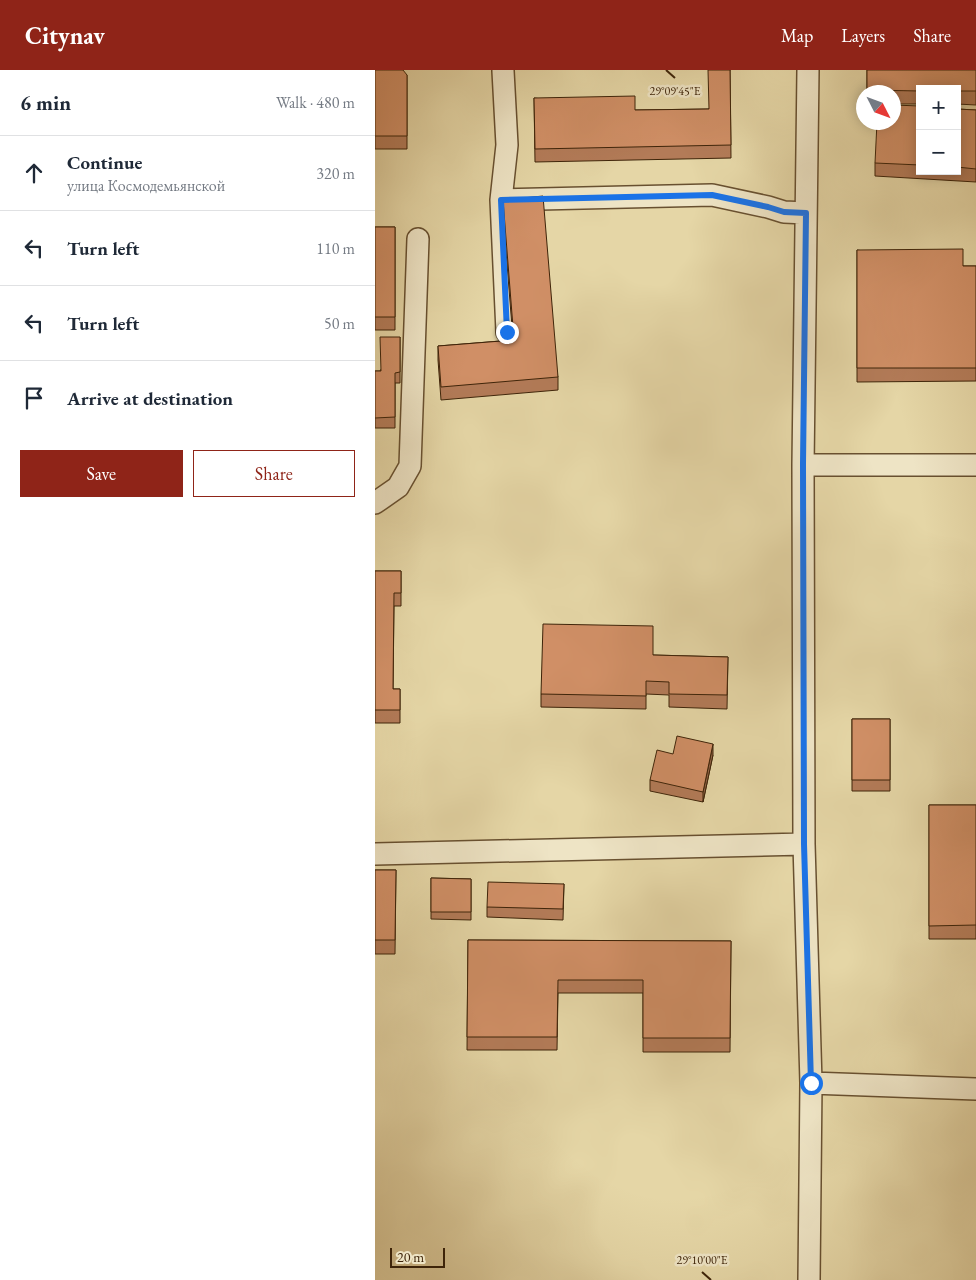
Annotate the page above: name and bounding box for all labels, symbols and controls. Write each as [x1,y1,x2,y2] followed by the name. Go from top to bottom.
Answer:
[25,20,105,51] text: Citynav
[781,24,813,47] text: Map
[841,24,885,47] text: Layers
[913,24,951,47] text: Share
[649,83,701,99] text: 29°09'45"E
[856,85,901,130] north arrow
[916,85,961,175] map controls
[916,85,961,130] button: +
[20,89,71,116] text: 6 min
[276,92,355,113] text: Walk · 480 m
[916,130,961,175] button: −
[67,150,142,175] text: Continue
[20,159,48,187] icon: ahead
[316,163,355,184] text: 320 m
[67,175,225,196] text: улица Космодемьянской
[20,234,48,262] icon: left
[67,236,139,261] text: Turn left
[316,238,355,259] text: 110 m
[20,309,48,337] icon: left
[67,311,139,336] text: Turn left
[324,313,355,334] text: 50 m
[496,321,519,344] route end
[20,384,48,412] icon: arrive
[67,386,233,411] text: Arrive at destination
[20,450,183,497] button: Save
[193,450,355,497] button: Share
[800,1072,823,1095] route start
[390,1245,445,1268] scale bar
[397,1248,424,1266] text: 20 m
[676,1252,728,1268] text: 29°10'00"E

